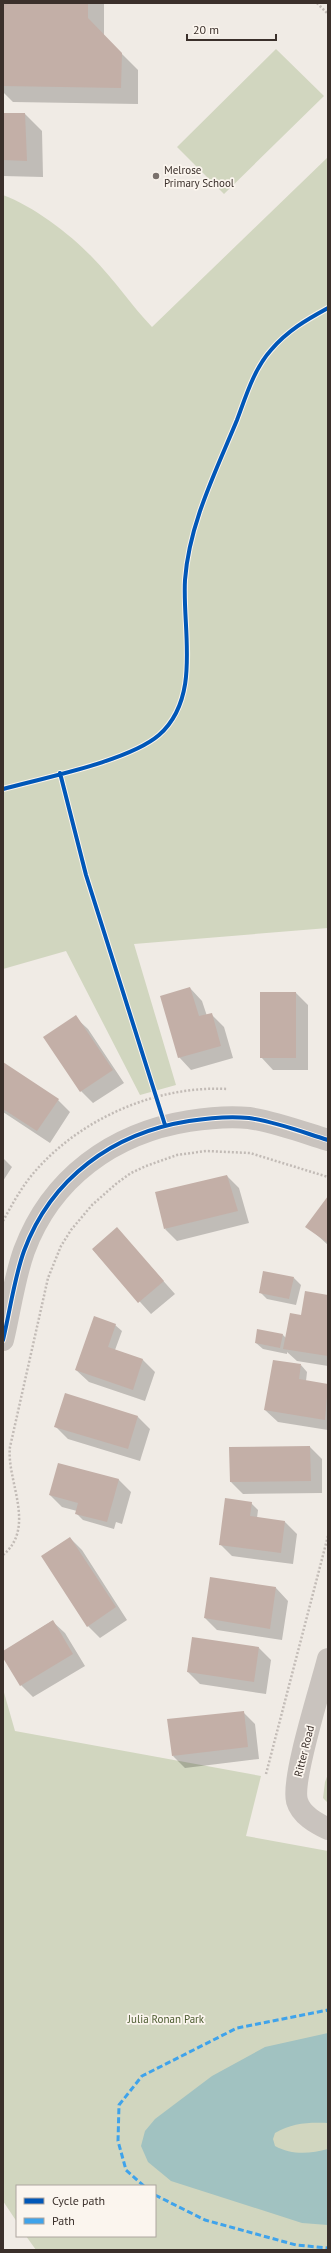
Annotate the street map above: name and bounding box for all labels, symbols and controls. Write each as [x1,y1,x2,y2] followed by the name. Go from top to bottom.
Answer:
[187,16,276,42] scale bar
[193,22,219,37] text: 20 m
[164,163,235,190] place label: Melrose Primary School
[151,171,161,181] marker: Melrose Primary School
[291,1724,317,1778] street label: Ritter Road
[127,2012,205,2026] park label: Julia Ronan Park
[16,2185,156,2237] legend
[52,2193,105,2208] text: Cycle path
[52,2213,75,2228] text: Path

